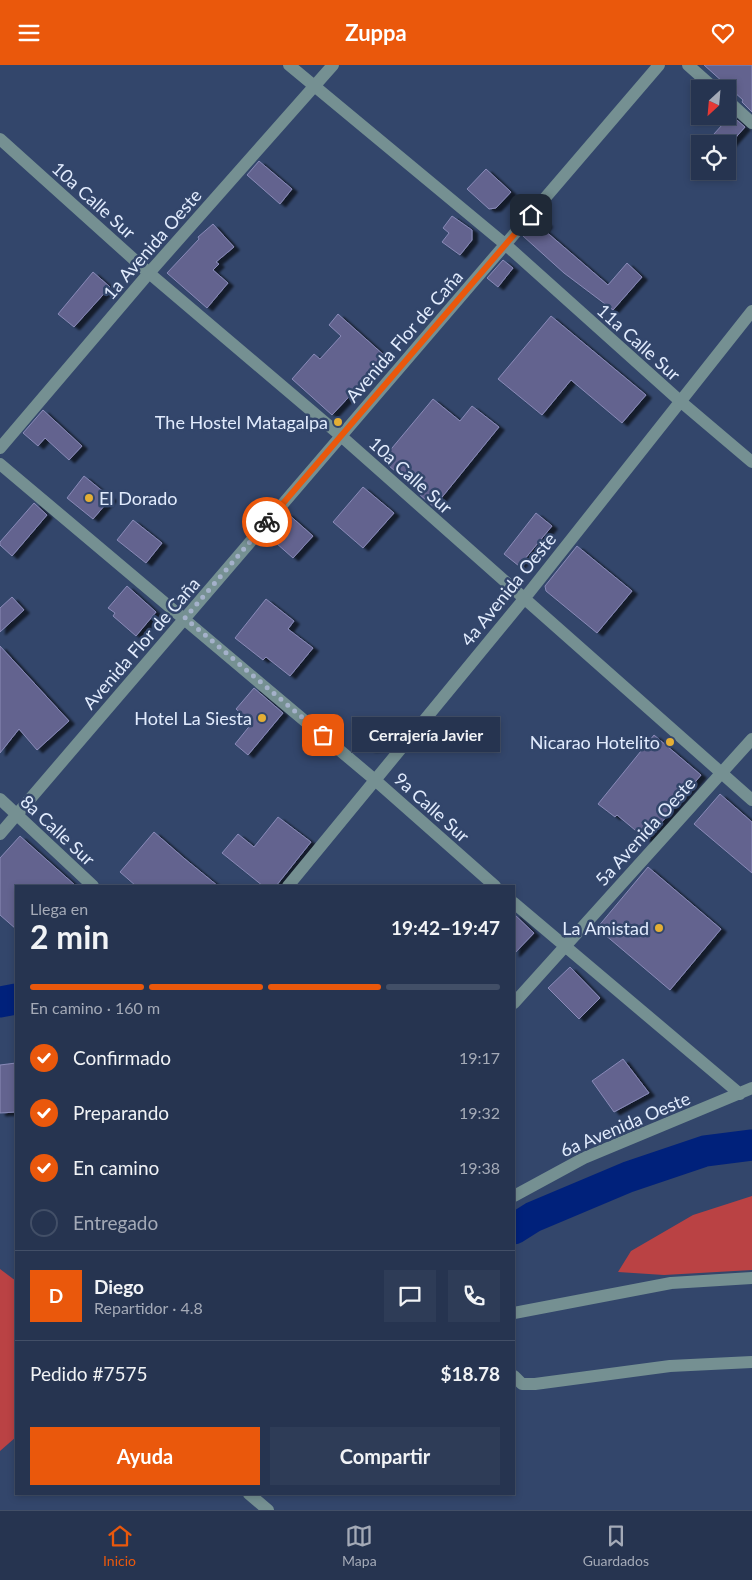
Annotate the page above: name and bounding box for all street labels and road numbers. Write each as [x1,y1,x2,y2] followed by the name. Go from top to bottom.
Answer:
[48,157,140,243] street label: 10a Calle Sur
[98,184,206,304] street label: 1a Avenida Oeste
[341,266,467,406] street label: Avenida Flor de Caña
[593,299,685,385] street label: 11a Calle Sur
[365,432,457,518] street label: 10a Calle Sur
[456,528,560,650] street label: 4a Avenida Oeste
[78,573,204,713] street label: Avenida Flor de Caña
[390,767,475,847] street label: 9a Calle Sur
[590,772,700,890] street label: 5a Avenida Oeste
[16,790,100,870] street label: 8a Calle Sur
[557,1087,693,1161] street label: 6a Avenida Oeste

